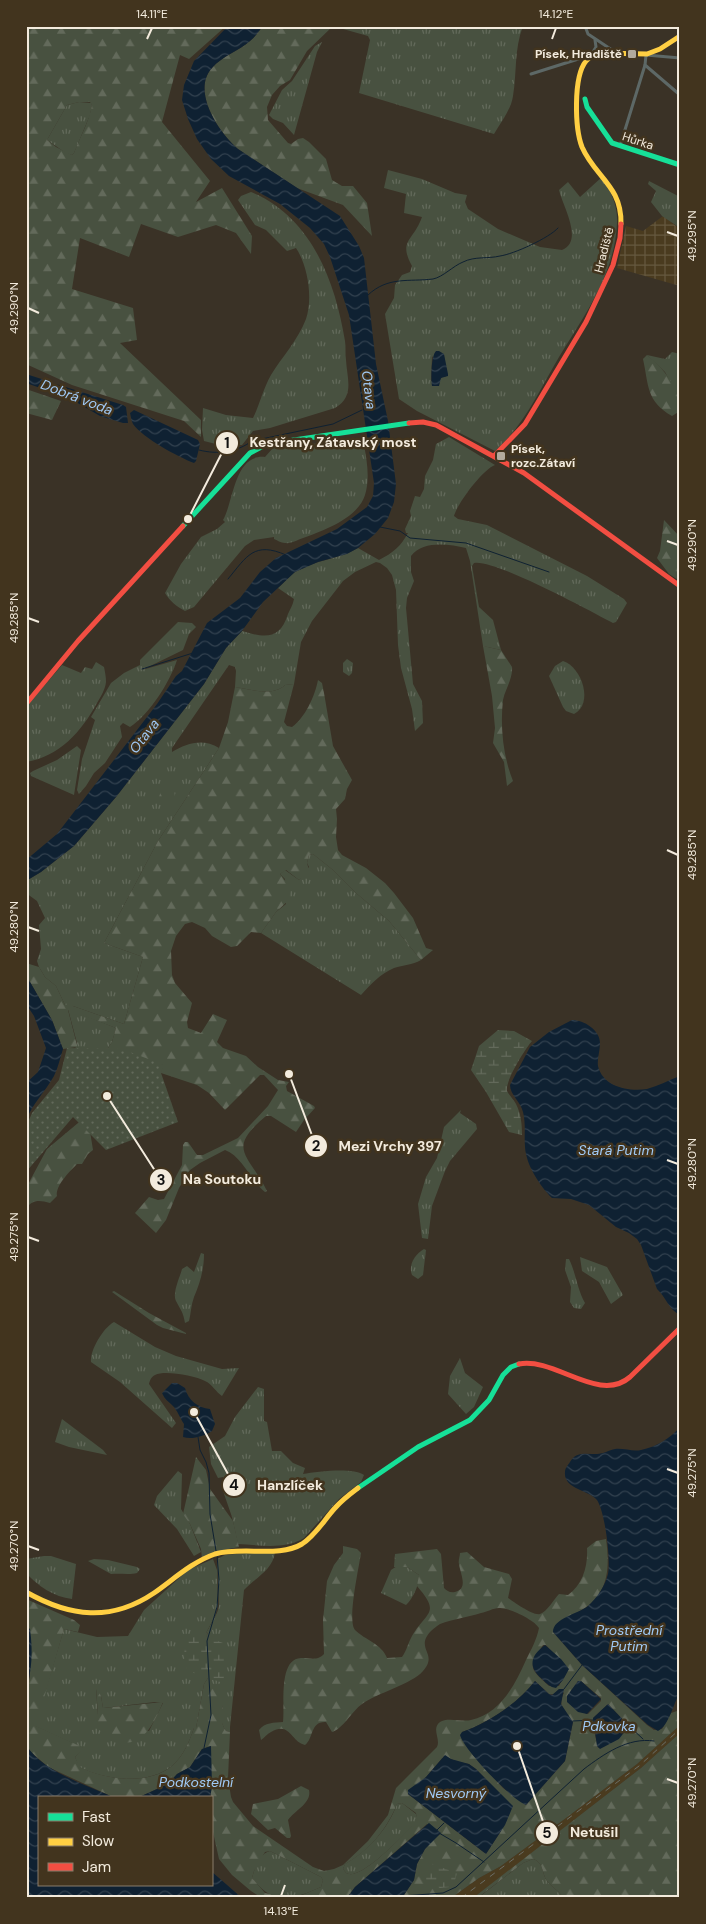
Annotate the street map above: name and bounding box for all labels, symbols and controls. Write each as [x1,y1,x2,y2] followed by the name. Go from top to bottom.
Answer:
[136,6,168,22] text: 14.11°E
[539,6,574,22] text: 14.12°E
[535,46,622,62] place label: Písek, Hradiště
[626,48,638,60] marker: Písek, Hradiště
[620,128,656,154] street label: Hůrka
[684,211,700,261] text: 49.295°N
[591,225,617,275] street label: Hradiště
[6,282,22,334] text: 49.290°N
[358,370,380,411] water label: Otava
[38,375,116,419] water label: Dobrá voda
[214,428,426,457] callout: Kestřany, Zátavský most
[224,433,230,453] text: 1
[249,433,417,451] text: Kestřany, Zátavský most
[511,441,576,471] place label: Písek, rozc.Zátaví
[495,450,507,462] marker: Písek, rozc.Zátaví
[684,519,700,571] text: 49.290°N
[6,593,22,643] text: 49.285°N
[125,715,163,757] water label: Otava
[684,830,700,880] text: 49.285°N
[6,901,22,953] text: 49.280°N
[304,1132,452,1161] callout: Mezi Vrchy 397
[312,1136,321,1156] text: 2
[339,1137,442,1155] text: Mezi Vrchy 397
[684,1138,700,1190] text: 49.280°N
[578,1141,654,1159] water label: Stará Putim
[148,1165,272,1194] callout: Na Soutoku
[156,1170,166,1190] text: 3
[183,1170,261,1188] text: Na Soutoku
[6,1212,22,1262] text: 49.275°N
[684,1448,700,1498] text: 49.275°N
[222,1470,333,1499] callout: Hanzlíček
[229,1475,239,1495] text: 4
[257,1476,323,1494] text: Hanzlíček
[6,1521,22,1571] text: 49.270°N
[596,1621,664,1655] water label: Prostřední Putim
[582,1717,636,1735] water label: Pdkovka
[684,1758,700,1808] text: 49.270°N
[159,1773,235,1791] water label: Podkostelní
[426,1784,488,1802] water label: Nesvorný
[38,1796,212,1886] legend
[82,1807,111,1827] text: Fast
[535,1818,628,1847] callout: Netušil
[542,1823,552,1843] text: 5
[570,1823,618,1841] text: Netušil
[82,1831,115,1851] text: Slow
[82,1857,111,1877] text: Jam
[264,1903,299,1919] text: 14.13°E

